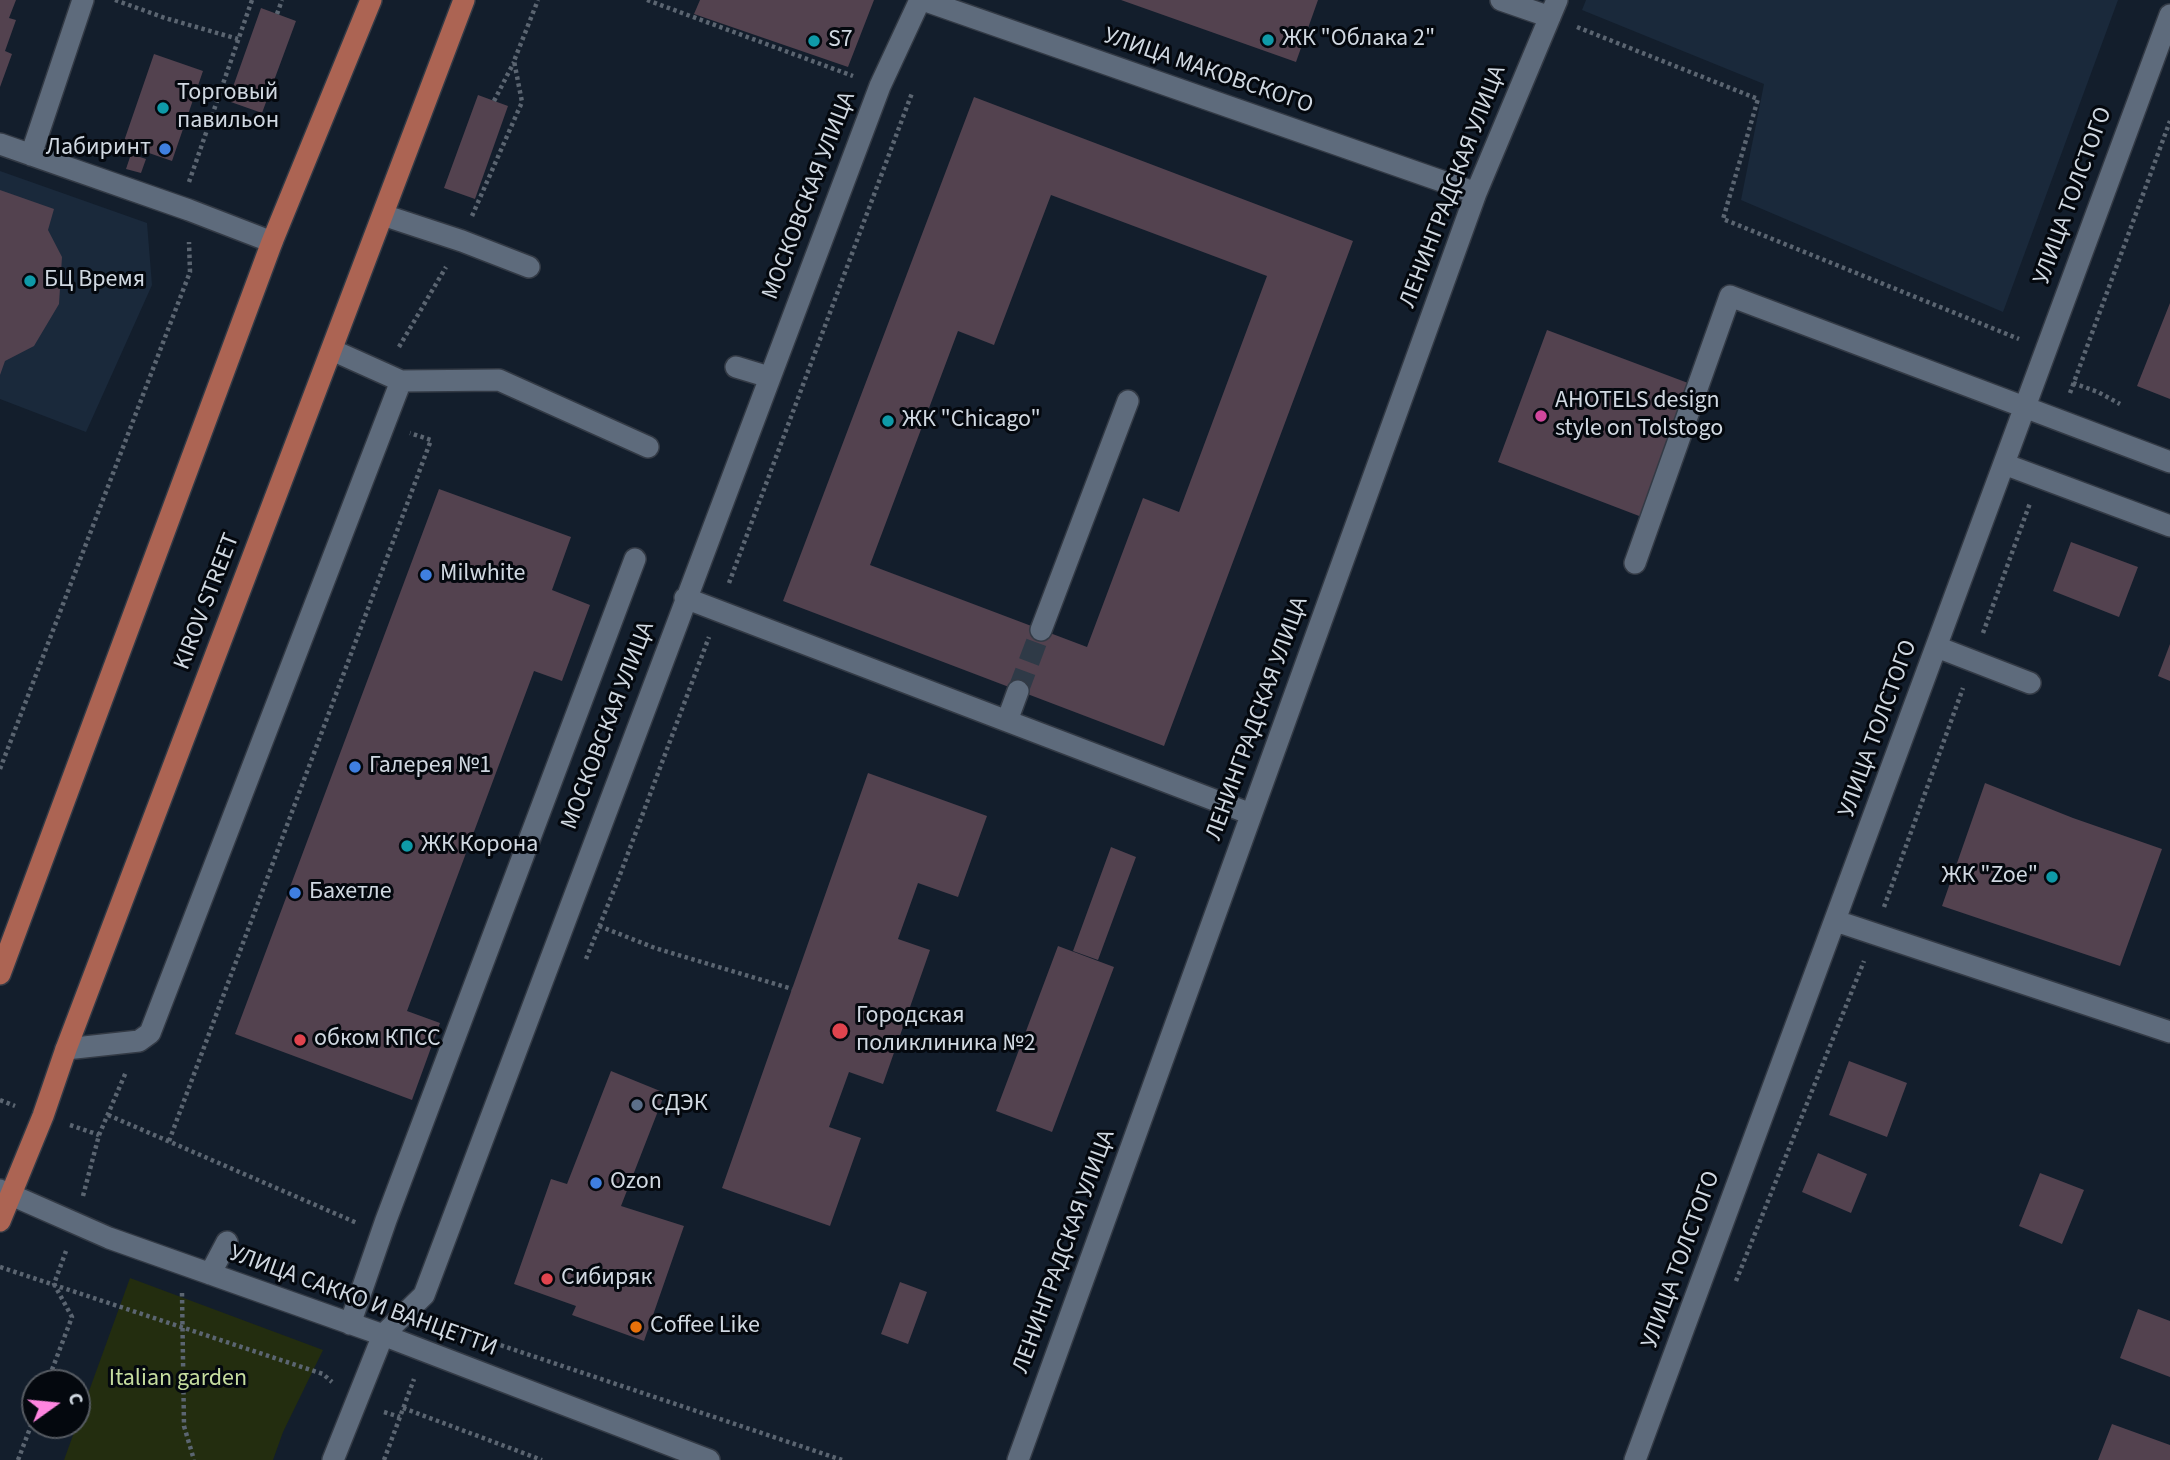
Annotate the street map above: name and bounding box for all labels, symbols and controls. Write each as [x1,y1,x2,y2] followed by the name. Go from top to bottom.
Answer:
[1100,23,1316,121] street label: УЛИЦА МАКОВСКОГО
[1282,26,1435,54] place label: ЖК "Облака 2"
[828,27,853,55] place label: S7
[1260,32,1276,48] marker: ЖК "Облака 2"
[806,33,822,49] marker: S7
[1394,62,1514,312] street label: ЛЕНИНГРАДСКАЯ УЛИЦА
[177,80,279,136] place label: Торговый павильон
[757,88,863,304] street label: МОСКОВСКАЯ УЛИЦА
[155,100,171,116] marker: Торговый павильон
[2029,103,2119,289] street label: УЛИЦА ТОЛСТОГО
[46,135,151,163] place label: Лабиринт
[157,141,173,157] marker: Лабиринт
[44,267,145,295] place label: БЦ Время
[22,273,38,289] marker: БЦ Время
[1555,388,1723,444] place label: AHOTELS design style on Tolstogo
[902,407,1041,435] place label: ЖК "Chicago"
[1533,408,1549,424] marker: AHOTELS design style on Tolstogo
[880,413,896,429] marker: ЖК "Chicago"
[169,530,247,674] street label: KIROV STREET
[440,561,525,589] place label: Milwhite
[418,567,434,583] marker: Milwhite
[1201,593,1315,845] street label: ЛЕНИНГРАДСКАЯ УЛИЦА
[556,618,662,834] street label: МОСКОВСКАЯ УЛИЦА
[1834,636,1924,822] street label: УЛИЦА ТОЛСТОГО
[369,753,491,781] place label: Галерея №1
[347,759,363,775] marker: Галерея №1
[421,832,538,860] place label: ЖК Корона
[399,838,415,854] marker: ЖК Корона
[1942,863,2038,891] place label: ЖК "Zoe"
[2044,869,2060,885] marker: ЖК "Zoe"
[309,879,392,907] place label: Бахетле
[287,885,303,901] marker: Бахетле
[856,1003,1036,1059] place label: Городская поликлиника №2
[830,1021,850,1041] marker: Городская поликлиника №2
[314,1026,441,1054] place label: обком КПСС
[292,1032,308,1048] marker: обком КПСС
[651,1091,708,1119] place label: СДЭК
[629,1097,645,1113] marker: СДЭК
[1008,1126,1122,1378] street label: ЛЕНИНГРАДСКАЯ УЛИЦА
[1637,1167,1727,1353] street label: УЛИЦА ТОЛСТОГО
[610,1169,662,1197] place label: Ozon
[588,1175,604,1191] marker: Ozon
[225,1240,501,1364] street label: УЛИЦА САККО И ВАНЦЕТТИ
[561,1265,652,1293] place label: Сибиряк
[539,1271,555,1287] marker: Сибиряк
[650,1313,760,1341] place label: Coffee Like
[628,1319,644,1335] marker: Coffee Like
[109,1366,247,1394] park label: Italian garden
[21,1369,91,1439] north arrow
[60,1390,89,1408] text: С

